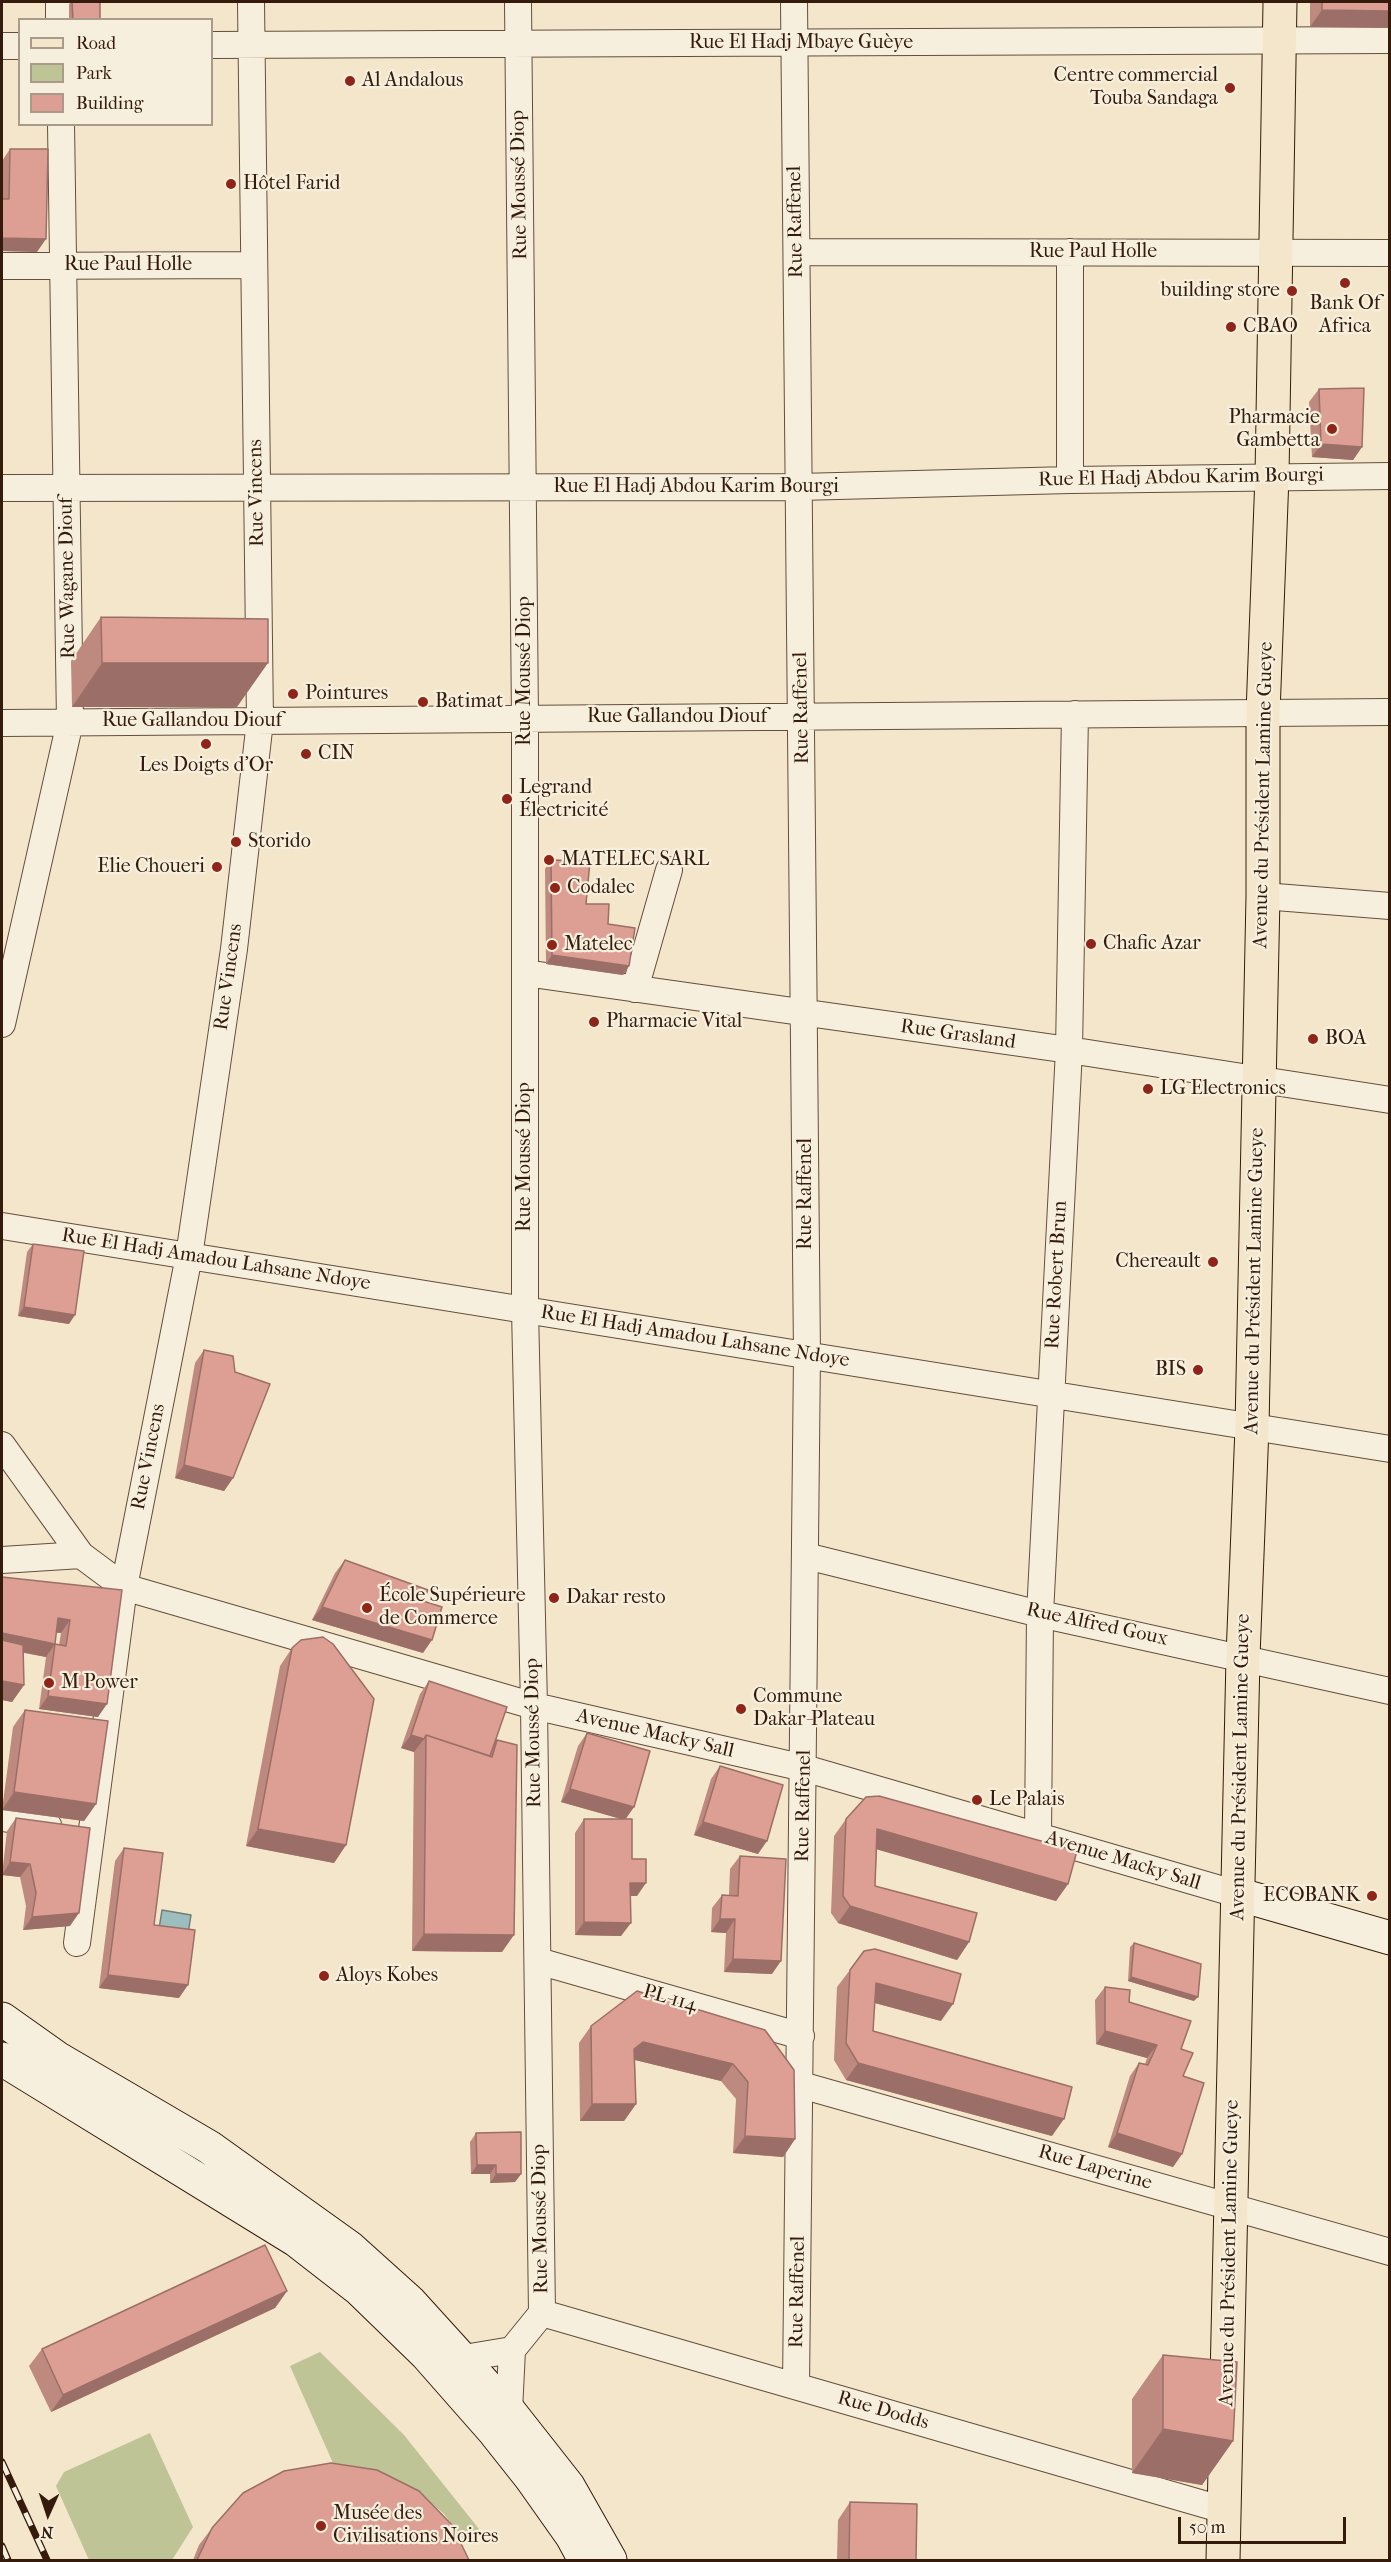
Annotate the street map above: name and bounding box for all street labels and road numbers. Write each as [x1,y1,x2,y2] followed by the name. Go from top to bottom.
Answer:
[689,31,913,55] street label: Rue El Hadj Mbaye Guèye
[507,110,533,260] street label: Rue Moussé Diop
[783,166,809,278] street label: Rue Raffenel
[1029,240,1157,264] street label: Rue Paul Holle
[64,253,192,277] street label: Rue Paul Holle
[244,439,270,547] street label: Rue Vincens
[1038,464,1324,492] street label: Rue El Hadj Abdou Karim Bourgi
[553,475,839,499] street label: Rue El Hadj Abdou Karim Bourgi
[55,497,81,659] street label: Rue Wagane Diouf
[513,596,537,746] street label: Rue Moussé Diop
[1249,641,1279,949] street label: Avenue du Président Lamine Gueye
[789,652,815,764] street label: Rue Raffenel
[587,705,767,729] street label: Rue Gallandou Diouf
[102,709,282,733] street label: Rue Gallandou Diouf
[210,922,248,1032] street label: Rue Vincens
[899,1015,1017,1055] street label: Rue Grasland
[513,1082,537,1232] street label: Rue Moussé Diop
[1240,1127,1270,1435] street label: Avenue du Président Lamine Gueye
[794,1138,818,1250] street label: Rue Raffenel
[1041,1200,1073,1350] street label: Rue Robert Brun
[60,1224,372,1296] street label: Rue El Hadj Amadou Lahsane Ndoye
[539,1301,851,1373] street label: Rue El Hadj Amadou Lahsane Ndoye
[127,1402,171,1512] street label: Rue Vincens
[1024,1598,1170,1652] street label: Rue Alfred Goux
[1226,1613,1256,1921] street label: Avenue du Président Lamine Gueye
[521,1658,547,1808] street label: Rue Moussé Diop
[574,1704,736,1764] street label: Avenue Macky Sall
[791,1750,817,1862] street label: Rue Raffenel
[1042,1826,1204,1896] street label: Avenue Macky Sall
[640,1980,700,2018] street label: PL-114
[1215,2099,1245,2407] street label: Avenue du Président Lamine Gueye
[1035,2140,1155,2196] street label: Rue Laperine
[528,2144,554,2294] street label: Rue Moussé Diop
[785,2236,811,2348] street label: Rue Raffenel
[834,2386,932,2436] street label: Rue Dodds

